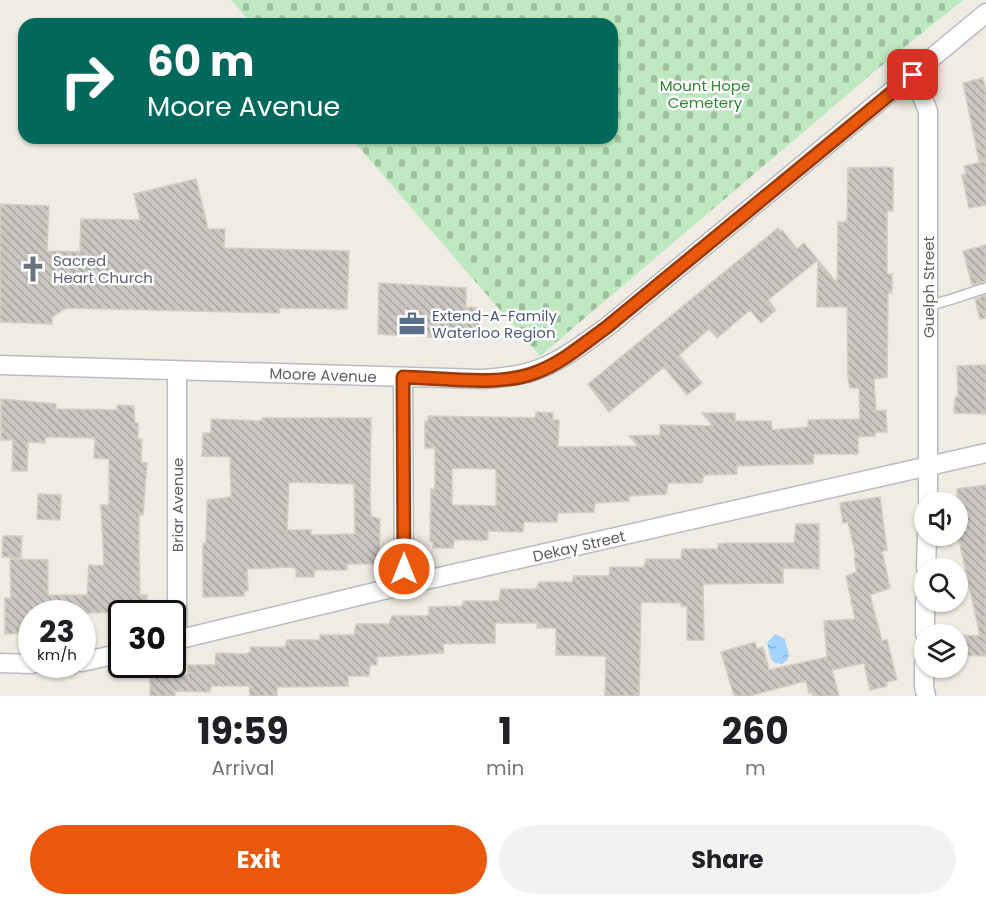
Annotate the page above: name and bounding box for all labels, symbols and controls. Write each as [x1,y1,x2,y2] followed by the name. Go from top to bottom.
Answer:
[147,32,255,91] text: 60 m
[48,42,126,120] icon: right
[887,49,938,100] pin
[896,58,929,91] icon: arrive
[660,75,750,113] park label: Mount Hope Cemetery
[147,88,340,125] text: Moore Avenue
[918,236,939,338] street label: Guelph Street
[53,250,153,288] place label: Sacred Heart Church
[18,254,48,284] church icon: Sacred Heart Church
[432,305,558,343] place label: Extend-A-Family Waterloo Region
[397,309,427,339] office icon: Extend-A-Family Waterloo Region
[269,363,377,387] street label: Moore Avenue
[167,458,188,552] street label: Briar Avenue
[914,492,968,678] map controls
[914,492,968,546] button: sound
[531,525,627,567] street label: Dekay Street
[372,537,436,601] position arrow
[914,558,968,612] button: search
[108,600,186,678] speed limit sign: 30
[39,610,75,653] text: 23
[914,624,968,678] button: layers
[37,644,77,665] text: km/h
[197,706,289,757] text: 19:59
[498,706,512,757] text: 1
[722,706,789,757] text: 260
[212,754,275,782] text: Arrival
[486,754,524,782] text: min
[745,754,766,782] text: m
[30,825,487,894] button: Exit
[499,825,956,894] button: Share

